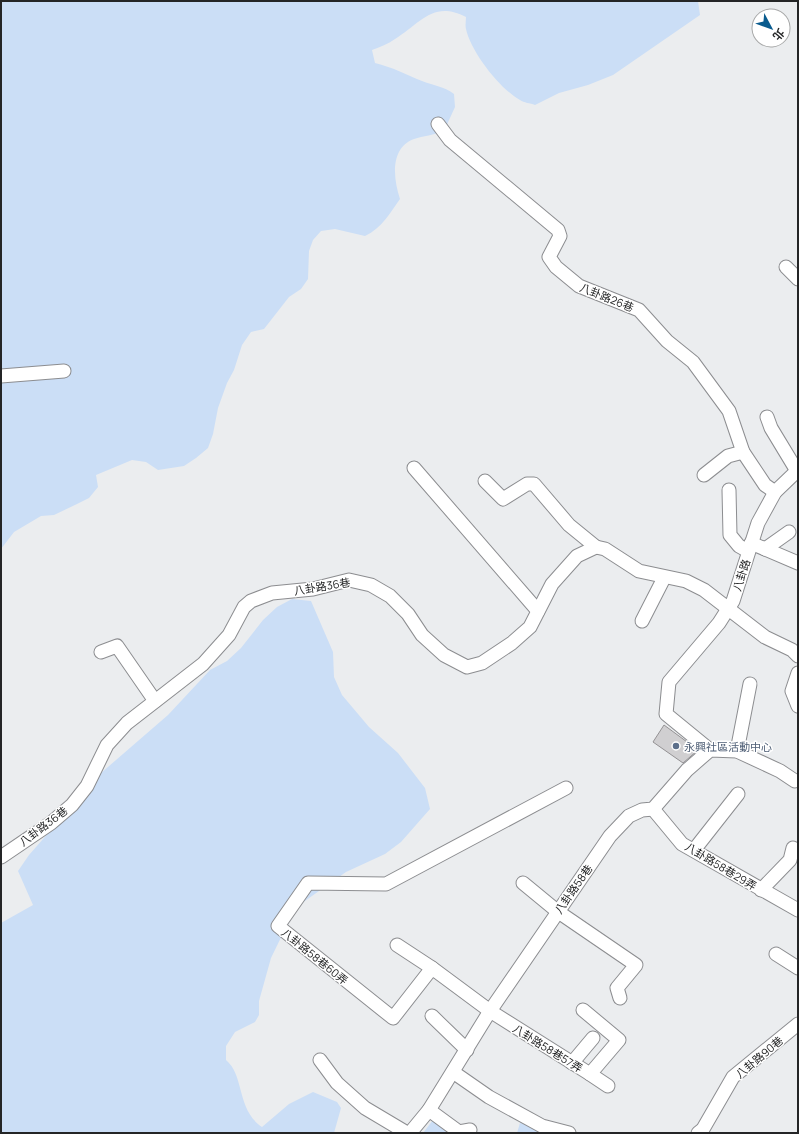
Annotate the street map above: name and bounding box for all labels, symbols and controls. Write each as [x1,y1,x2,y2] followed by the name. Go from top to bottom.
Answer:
[751,8,791,48] north arrow
[770,26,788,44] text: 北
[578,279,636,315] street label: 八卦路26巷
[729,557,753,593] street label: 八卦路
[293,574,351,598] street label: 八卦路36巷
[684,739,772,754] place label: 永興社區活動中心
[671,741,681,751] marker: 永興社區活動中心
[16,803,70,849] street label: 八卦路36巷
[682,839,760,893] street label: 八卦路58巷29弄
[551,861,595,917] street label: 八卦路58巷
[279,925,351,987] street label: 八卦路58巷60弄
[510,1021,586,1075] street label: 八卦路58巷57弄
[732,1033,786,1081] street label: 八卦路90巷

